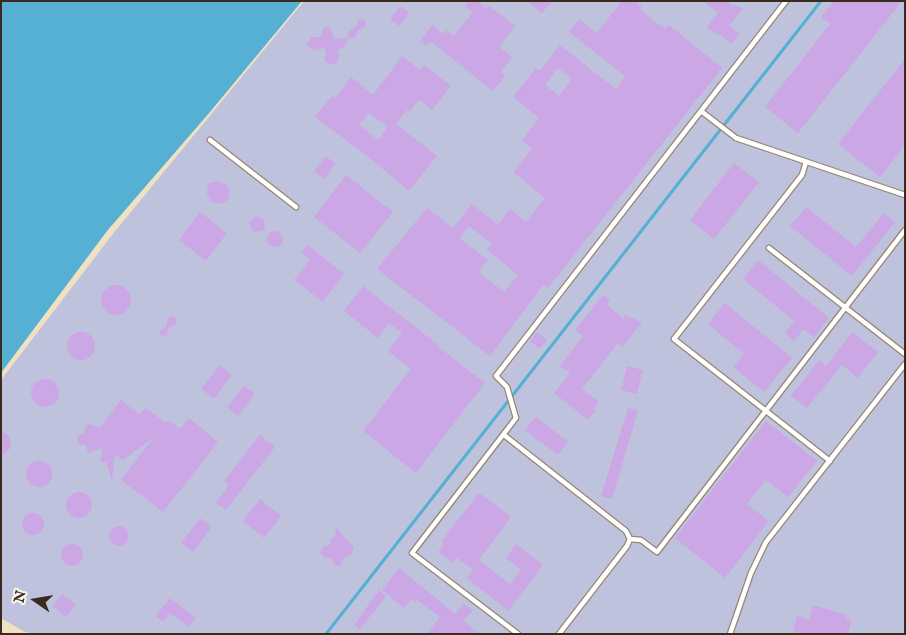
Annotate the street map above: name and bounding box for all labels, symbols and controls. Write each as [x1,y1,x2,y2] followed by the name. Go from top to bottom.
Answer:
[10,575,60,625] north arrow
[10,589,31,605] text: N

